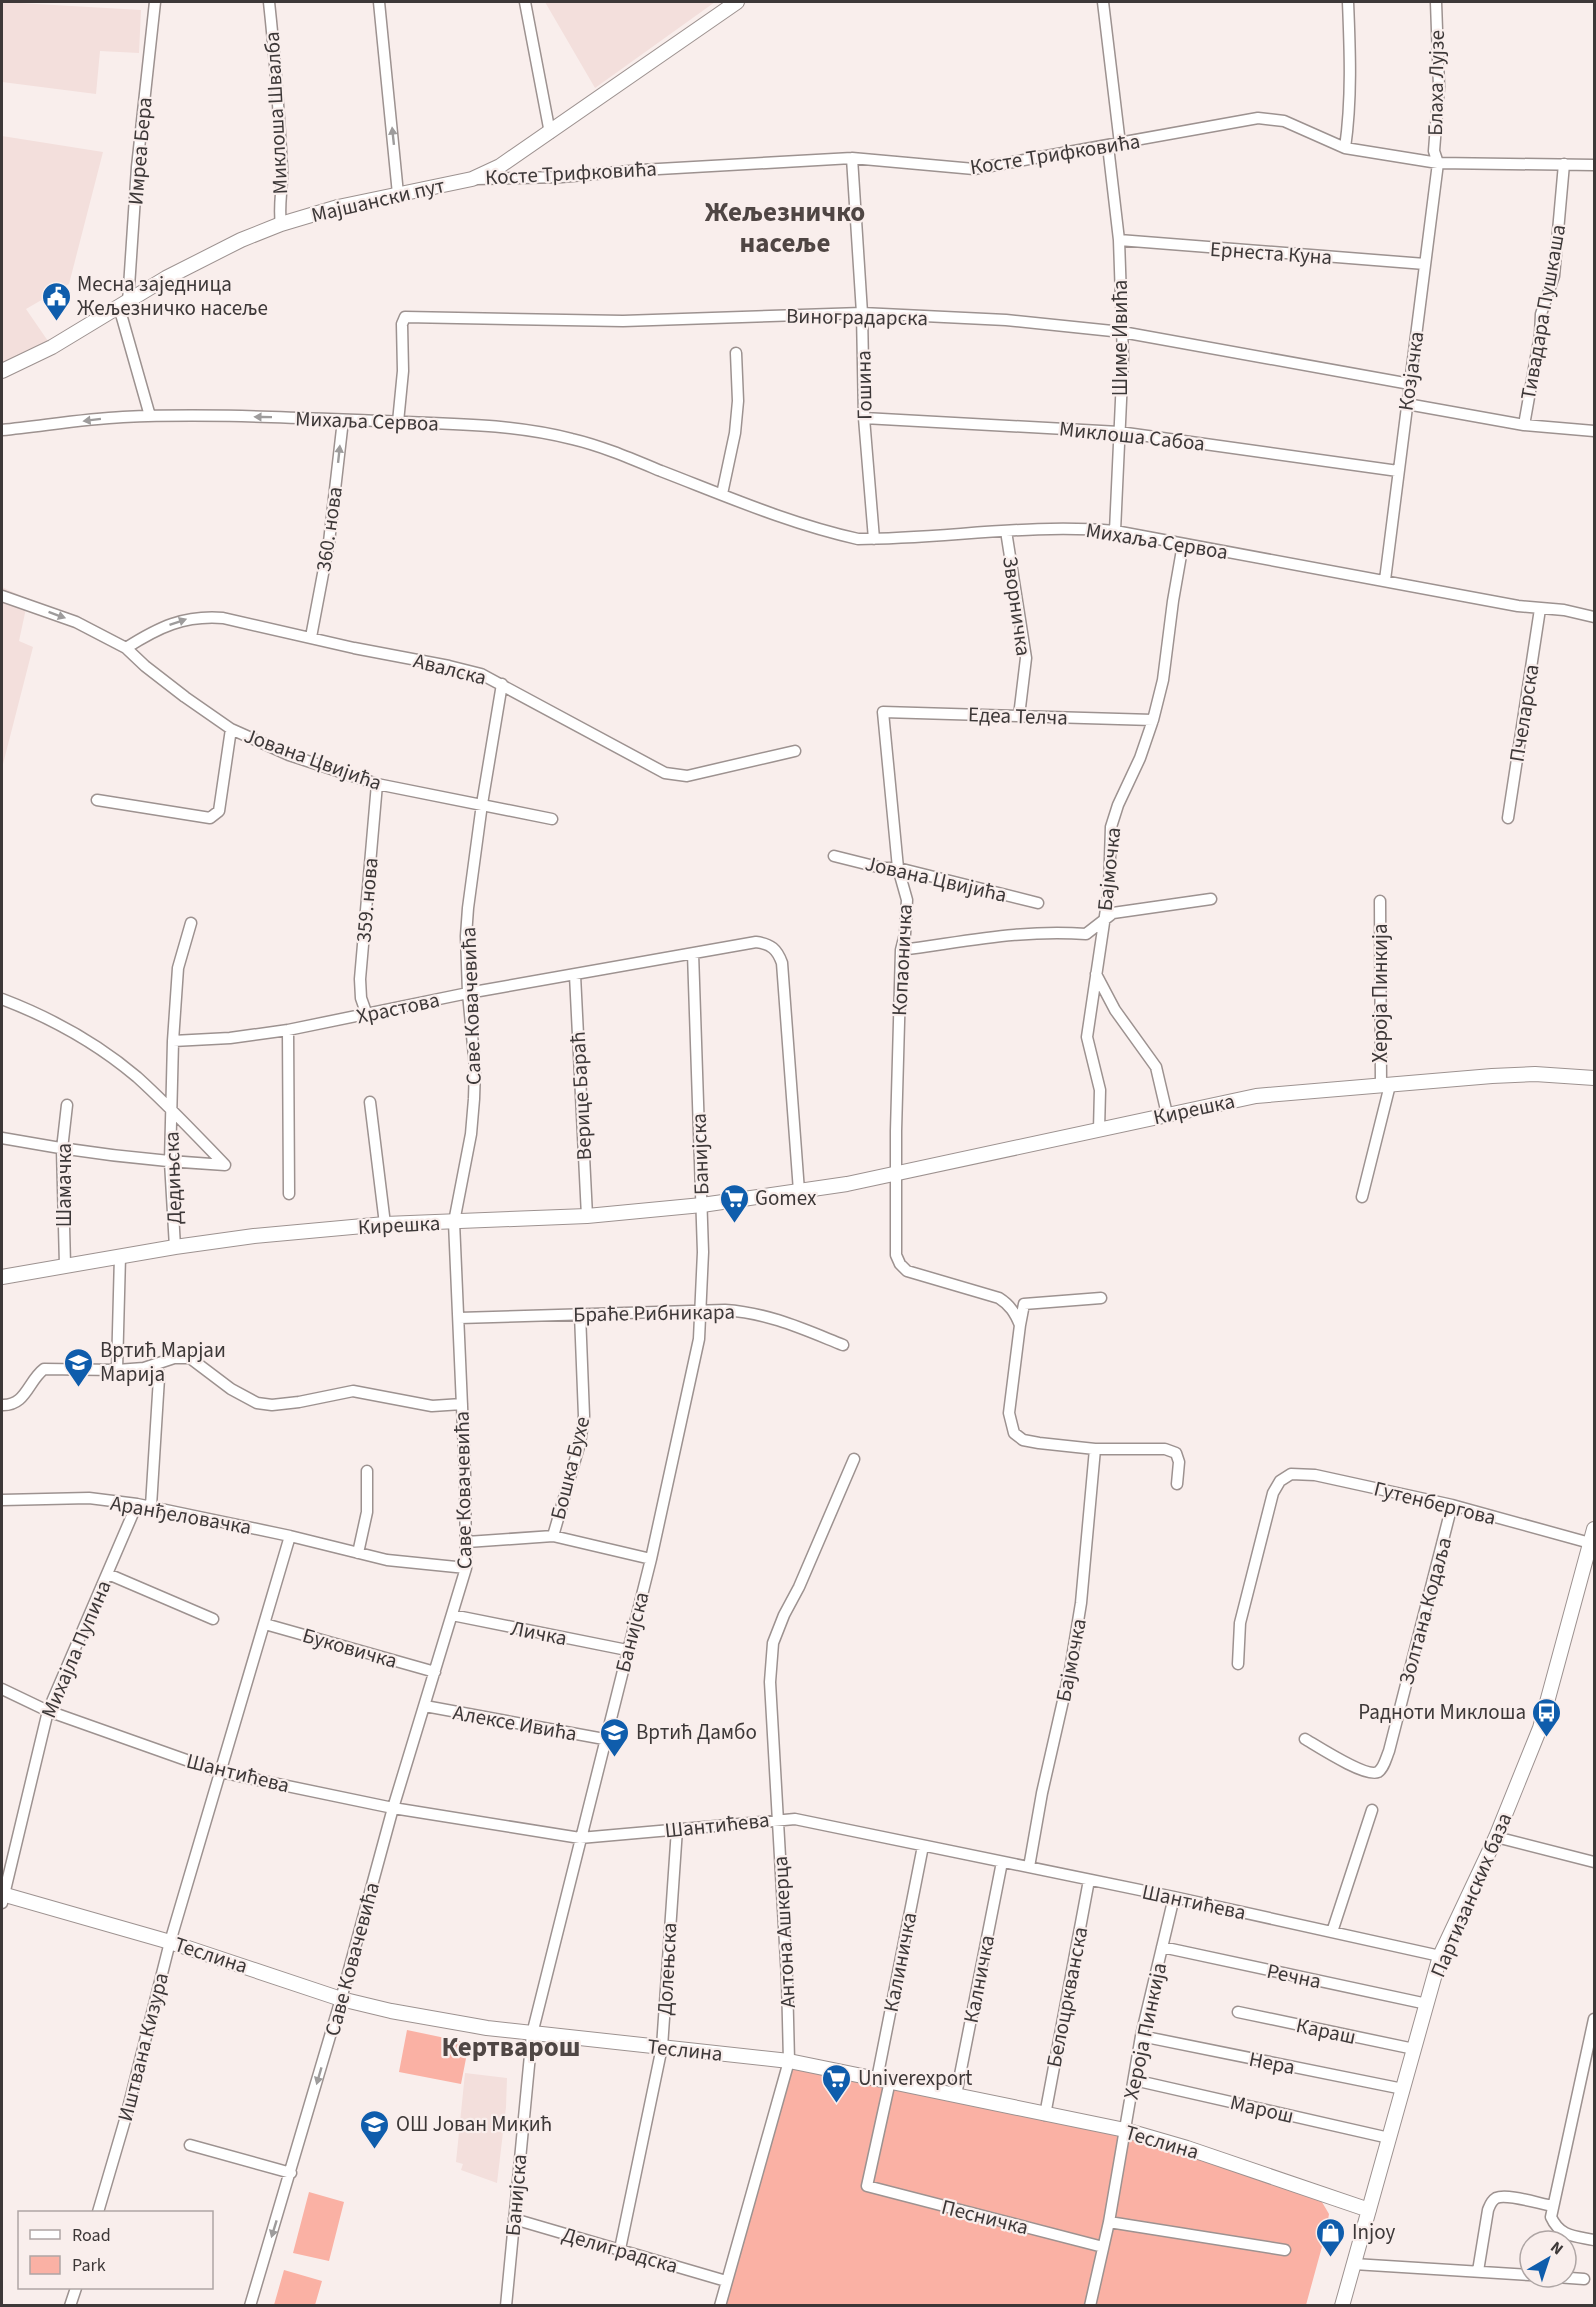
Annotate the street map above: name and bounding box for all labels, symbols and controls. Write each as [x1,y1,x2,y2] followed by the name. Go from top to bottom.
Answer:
[1420,30,1452,136] street label: Блаха Лујзе
[257,31,295,195] street label: Миклоша Швалба
[120,96,160,206] street label: Имреа Бера
[388,126,398,145] one-way arrow
[968,126,1142,182] street label: Косте Трифковића
[484,154,658,192] street label: Косте Трифковића
[308,170,448,230] street label: Мајшански пут
[705,193,865,263] district label: Жељезничко насеље
[1513,222,1573,402] street label: Тивадара Пушкаша
[1209,234,1333,272] street label: Ернеста Куна
[77,269,268,323] place label: Месна заједница Жељезничко насеље
[40,280,72,322] public building icon: Месна заједница Жељезничко насеље
[1105,280,1135,396] street label: Шиме Ивића
[786,301,928,333] street label: Виноградарска
[1391,329,1431,413] street label: Козјачка
[848,350,880,420] street label: Гошина
[295,404,439,438] street label: Михаља Сервоа
[254,412,273,421] one-way arrow
[1058,413,1206,459] street label: Миклоша Сабоа
[82,416,101,425] one-way arrow
[334,445,344,464] one-way arrow
[308,485,350,573] street label: 360. нова
[1084,515,1230,567] street label: Михаља Сервоа
[995,554,1039,658] street label: Зворничка
[48,611,66,621] one-way arrow
[170,617,188,626] one-way arrow
[410,645,490,693] street label: Авалска
[1501,662,1547,764] street label: Пчеларска
[968,699,1068,733] street label: Едеа Телча
[240,720,386,798] street label: Јована Цвијића
[1090,826,1128,912] street label: Бајмочка
[862,848,1010,910] street label: Јована Цвијића
[348,856,386,944] street label: 359. нова
[884,903,920,1017] street label: Копаоничка
[1365,923,1395,1063] street label: Хероја Пинкија
[453,926,489,1086] street label: Саве Ковачевића
[354,985,442,1031] street label: Храстова
[563,1031,599,1161] street label: Верице Бараћ
[1150,1086,1238,1132] street label: Кирешка
[684,1113,716,1195] street label: Банијска
[156,1131,190,1225] street label: Дедињска
[49,1143,79,1227] street label: Шамачка
[718,1182,750,1224] supermarket icon: Gomex
[755,1183,817,1213] place label: Gomex
[357,1208,441,1242] street label: Кирешка
[573,1297,735,1329] street label: Браће Рибникара
[100,1335,226,1389] place label: Вртић Марјаи Марија
[63,1346,95,1388] school or university icon: Вртић Марјаи Марија
[447,1411,479,1569] street label: Саве Ковачевића
[543,1413,597,1523] street label: Бошка Бухе
[1371,1473,1499,1533] street label: Гутенбергова
[108,1488,254,1542] street label: Аранђеловачка
[1391,1534,1459,1688] street label: Золтана Кодаља
[33,1575,119,1723] street label: Михајла Пупина
[608,1589,656,1675] street label: Банијска
[508,1613,570,1653] street label: Личка
[1048,1616,1094,1704] street label: Бајмочка
[299,1620,401,1676] street label: Буковичка
[1531,1696,1563,1738] bus stop icon: Радноти Миклоша
[451,1697,579,1749] street label: Алексе Ивића
[1358,1697,1526,1727] place label: Радноти Миклоша
[599,1716,631,1758] school or university icon: Вртић Дамбо
[636,1717,757,1747] place label: Вртић Дамбо
[183,1746,293,1800] street label: Шантићева
[663,1805,771,1845] street label: Шантићева
[1423,1808,1519,1982] street label: Партизанских база
[765,1855,803,2009] street label: Антона Ашкерца
[1139,1876,1249,1928] street label: Шантићева
[317,1879,387,2039] street label: Саве Ковачевића
[876,1910,924,2014] street label: Калиничка
[650,1922,684,2016] street label: Долењска
[1039,1924,1095,2070] street label: Белоцркванска
[170,1929,252,1981] street label: Теслина
[956,1932,1002,2026] street label: Калничка
[1264,1956,1324,1996] street label: Речна
[1116,1960,1174,2102] street label: Хероја Пинкија
[110,1969,176,2125] street label: Иштвана Кизура
[1293,2010,1359,2052] street label: Караш
[442,2028,580,2067] district label: Кертварош
[646,2031,724,2069] street label: Теслина
[1247,2044,1297,2082] street label: Нера
[821,2062,853,2104] supermarket icon: Univerexport
[858,2063,972,2093] place label: Univerexport
[314,2067,323,2085] one-way arrow
[1227,2087,1297,2131] street label: Марош
[359,2108,391,2150] school or university icon: ОШ Јован Микић
[396,2109,552,2139] place label: ОШ Јован Микић
[1122,2117,1202,2167] street label: Теслина
[497,2153,535,2237] street label: Банијска
[938,2192,1032,2242] street label: Песничка
[18,2211,213,2289] legend
[1315,2216,1347,2258] shop icon: Injoy
[1352,2217,1396,2247] place label: Injoy
[559,2219,681,2281] street label: Делиградска
[269,2220,278,2238] one-way arrow
[72,2223,111,2248] text: Road
[1518,2229,1578,2289] north arrow
[1546,2236,1568,2260] text: N
[72,2253,106,2278] text: Park

